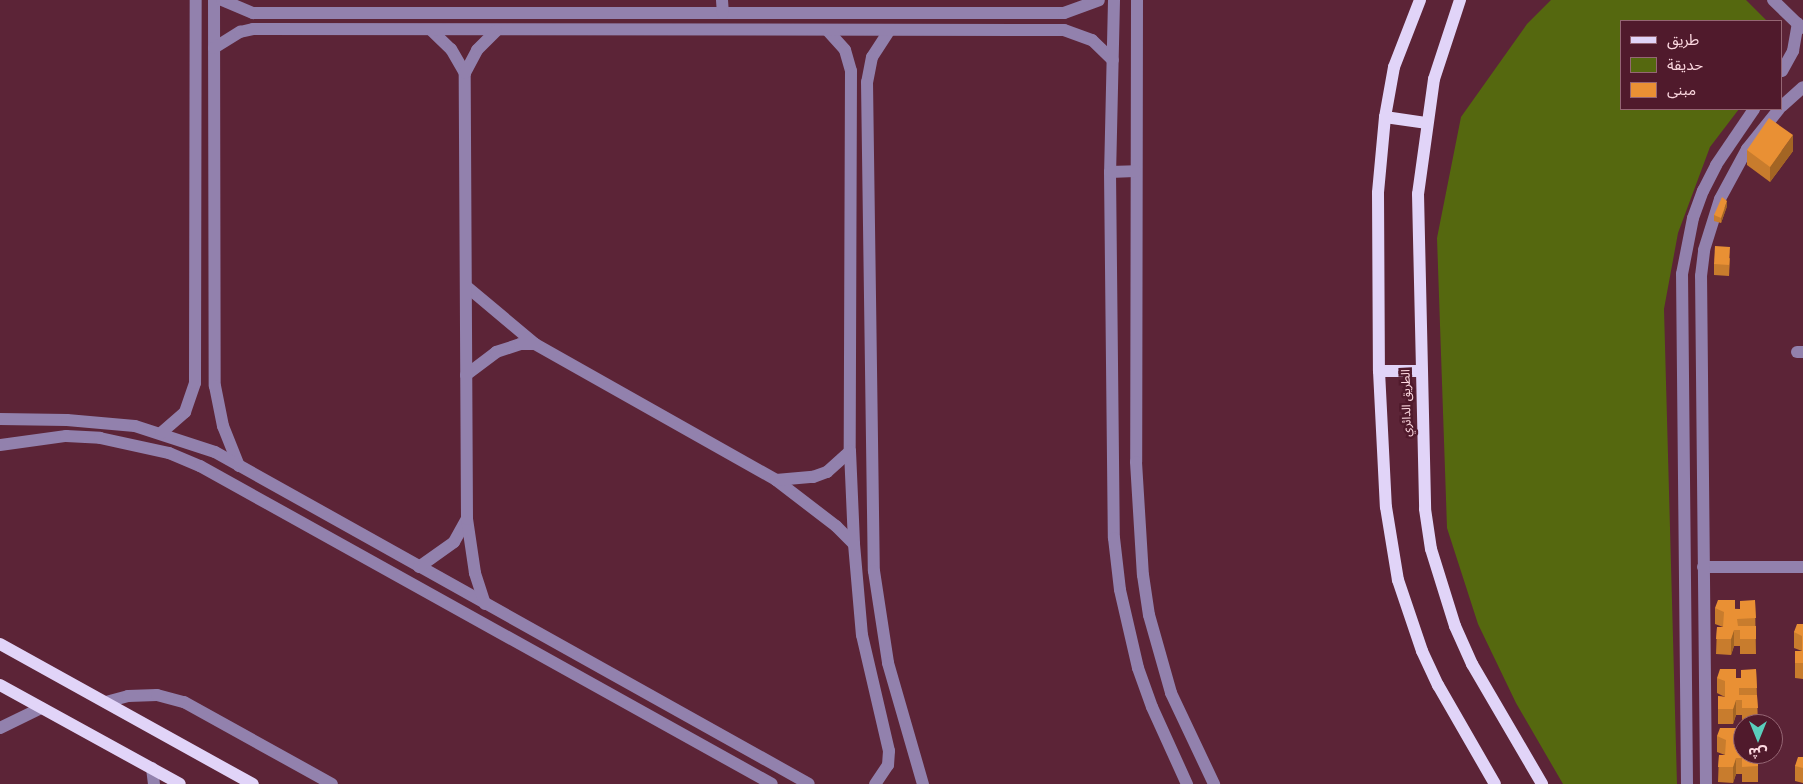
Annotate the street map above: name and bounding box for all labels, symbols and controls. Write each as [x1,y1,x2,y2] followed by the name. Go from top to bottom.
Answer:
[1620,20,1783,110] legend
[1667,30,1699,48] text: طريق
[1667,55,1703,73] text: حديقة
[1667,80,1696,98] text: مبنى
[1398,369,1414,437] street label: الطريق الدائري
[1733,714,1783,764] north arrow
[1748,745,1768,762] text: ش

